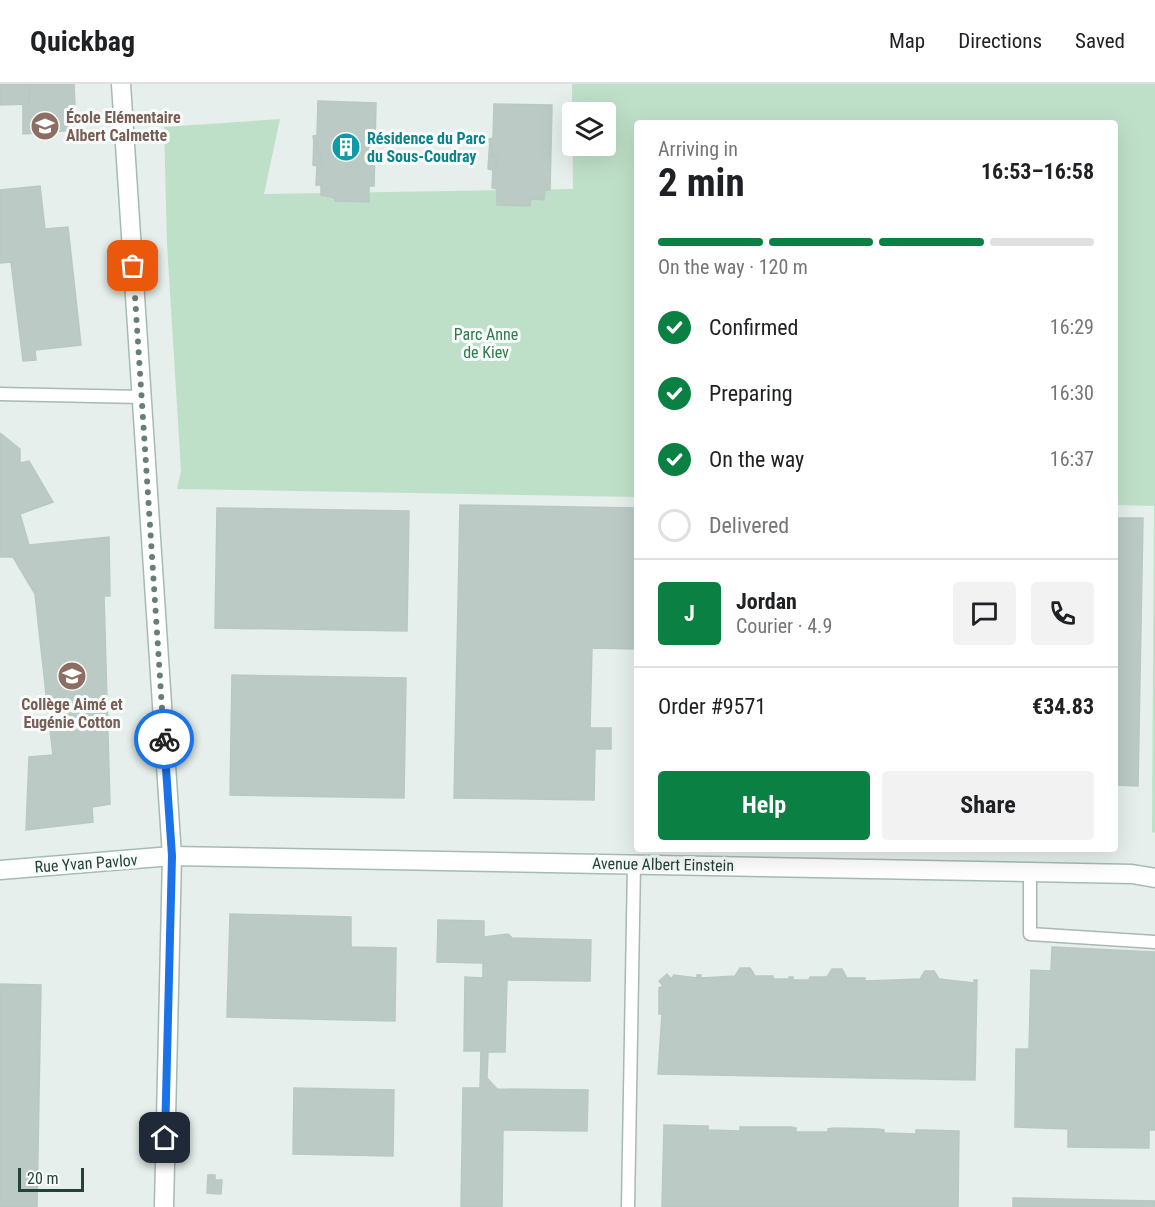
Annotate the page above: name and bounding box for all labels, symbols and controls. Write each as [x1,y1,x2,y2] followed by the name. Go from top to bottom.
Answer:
[30,25,135,58] text: Quickbag
[889,29,925,53] text: Map
[958,29,1042,53] text: Directions
[1075,29,1125,53] text: Saved
[562,102,616,156] map controls
[562,102,616,156] button: layers
[66,108,181,145] place label: École Elémentaire Albert Calmette
[29,110,61,142] school or university icon: École Elémentaire Albert Calmette
[367,129,486,166] place label: Résidence du Parc du Sous-Coudray
[330,131,362,163] building icon: Résidence du Parc du Sous-Coudray
[658,137,738,161] text: Arriving in
[981,159,1094,184] text: 16:53–16:58
[658,160,745,206] text: 2 min
[107,240,158,291] pin
[116,249,149,282] icon: bag
[658,255,808,279] text: On the way · 120 m
[658,311,691,344] icon: check
[709,315,798,340] text: Confirmed
[1050,315,1094,339] text: 16:29
[454,325,518,362] park label: Parc Anne de Kiev
[658,377,691,410] icon: check
[709,381,793,406] text: Preparing
[1050,381,1094,405] text: 16:30
[658,443,691,476] icon: check
[709,447,804,472] text: On the way
[1050,447,1094,471] text: 16:37
[709,513,789,538] text: Delivered
[953,582,1016,645] button: chat
[1031,582,1094,645] button: phone
[736,589,797,614] text: Jordan
[684,601,695,626] text: J
[736,614,832,638] text: Courier · 4.9
[56,660,88,692] school or university icon: Collège Aimé et Eugénie Cotton
[658,694,766,719] text: Order #9571
[1032,694,1094,719] text: €34.83
[21,695,123,732] place label: Collège Aimé et Eugénie Cotton
[134,709,194,769] courier
[148,723,181,756] icon: bike
[658,771,870,840] button: Help
[882,771,1094,840] button: Share
[34,850,138,877] street label: Rue Yvan Pavlov
[592,854,734,875] street label: Avenue Albert Einstein
[139,1112,190,1163] pin
[148,1121,181,1154] icon: home
[18,1165,84,1192] scale bar
[27,1169,59,1188] text: 20 m

